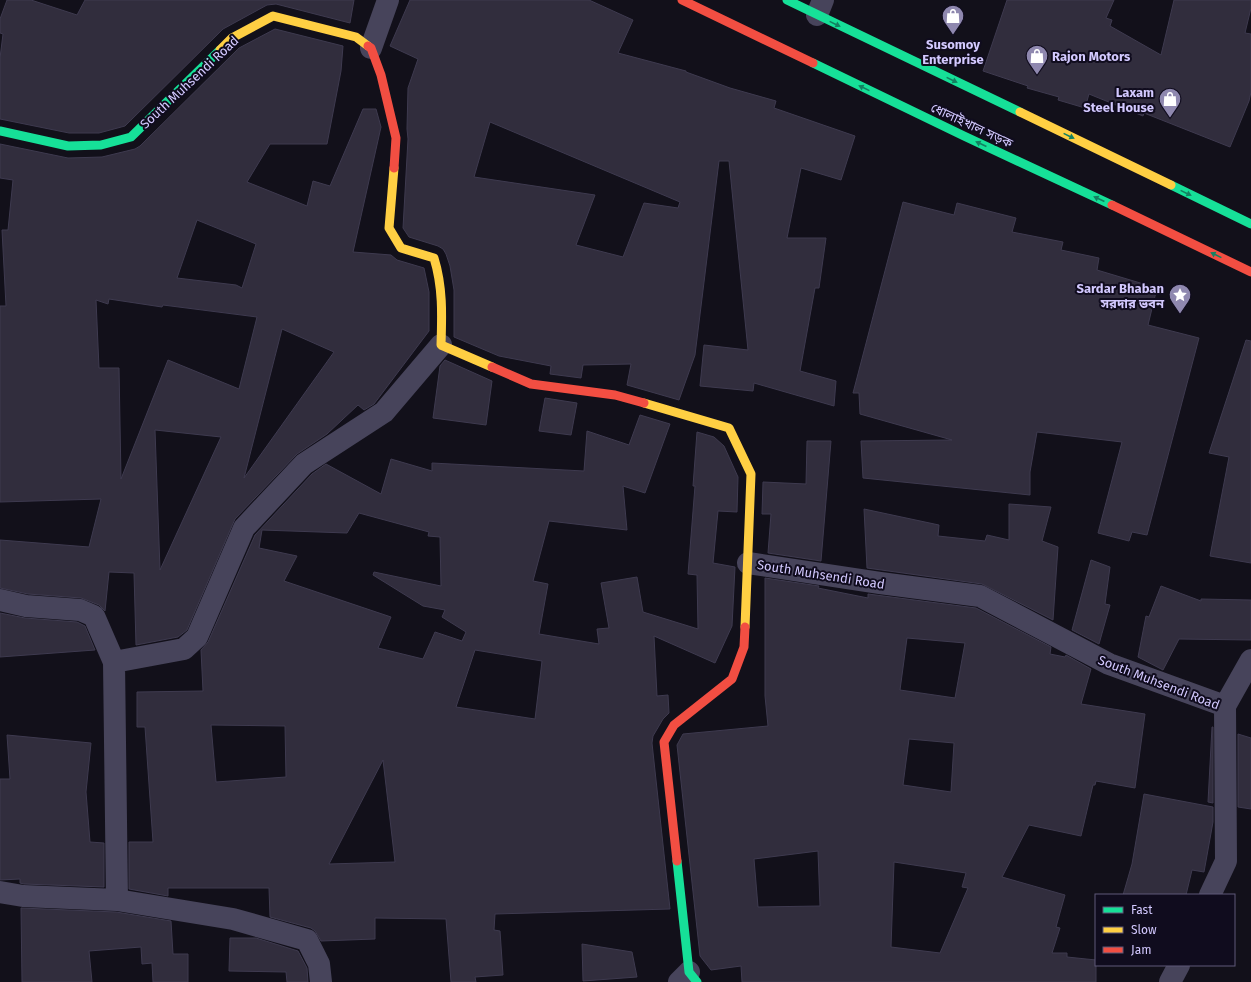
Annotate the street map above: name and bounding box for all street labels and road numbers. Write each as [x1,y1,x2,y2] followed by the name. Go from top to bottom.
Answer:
[137,33,242,132] street label: South Muhsendi Road
[928,100,1016,151] street label: ধোলাইখাল সড়ক
[756,557,886,592] street label: South Muhsendi Road
[1096,652,1222,713] street label: South Muhsendi Road

